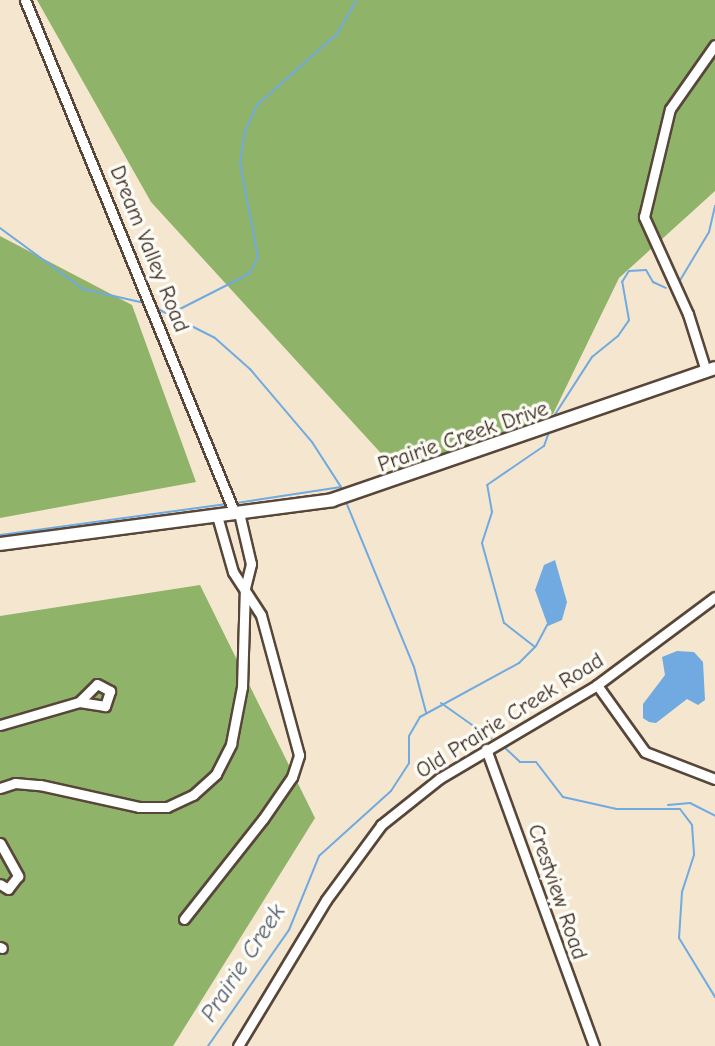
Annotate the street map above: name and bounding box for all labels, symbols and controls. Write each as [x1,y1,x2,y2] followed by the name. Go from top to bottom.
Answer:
[104,162,194,336] street label: Dream Valley Road
[374,395,552,479] street label: Prairie Creek Drive
[411,647,609,785] street label: Old Prairie Creek Road
[521,821,593,963] street label: Crestview Road
[194,899,292,1027] water label: Prairie Creek

